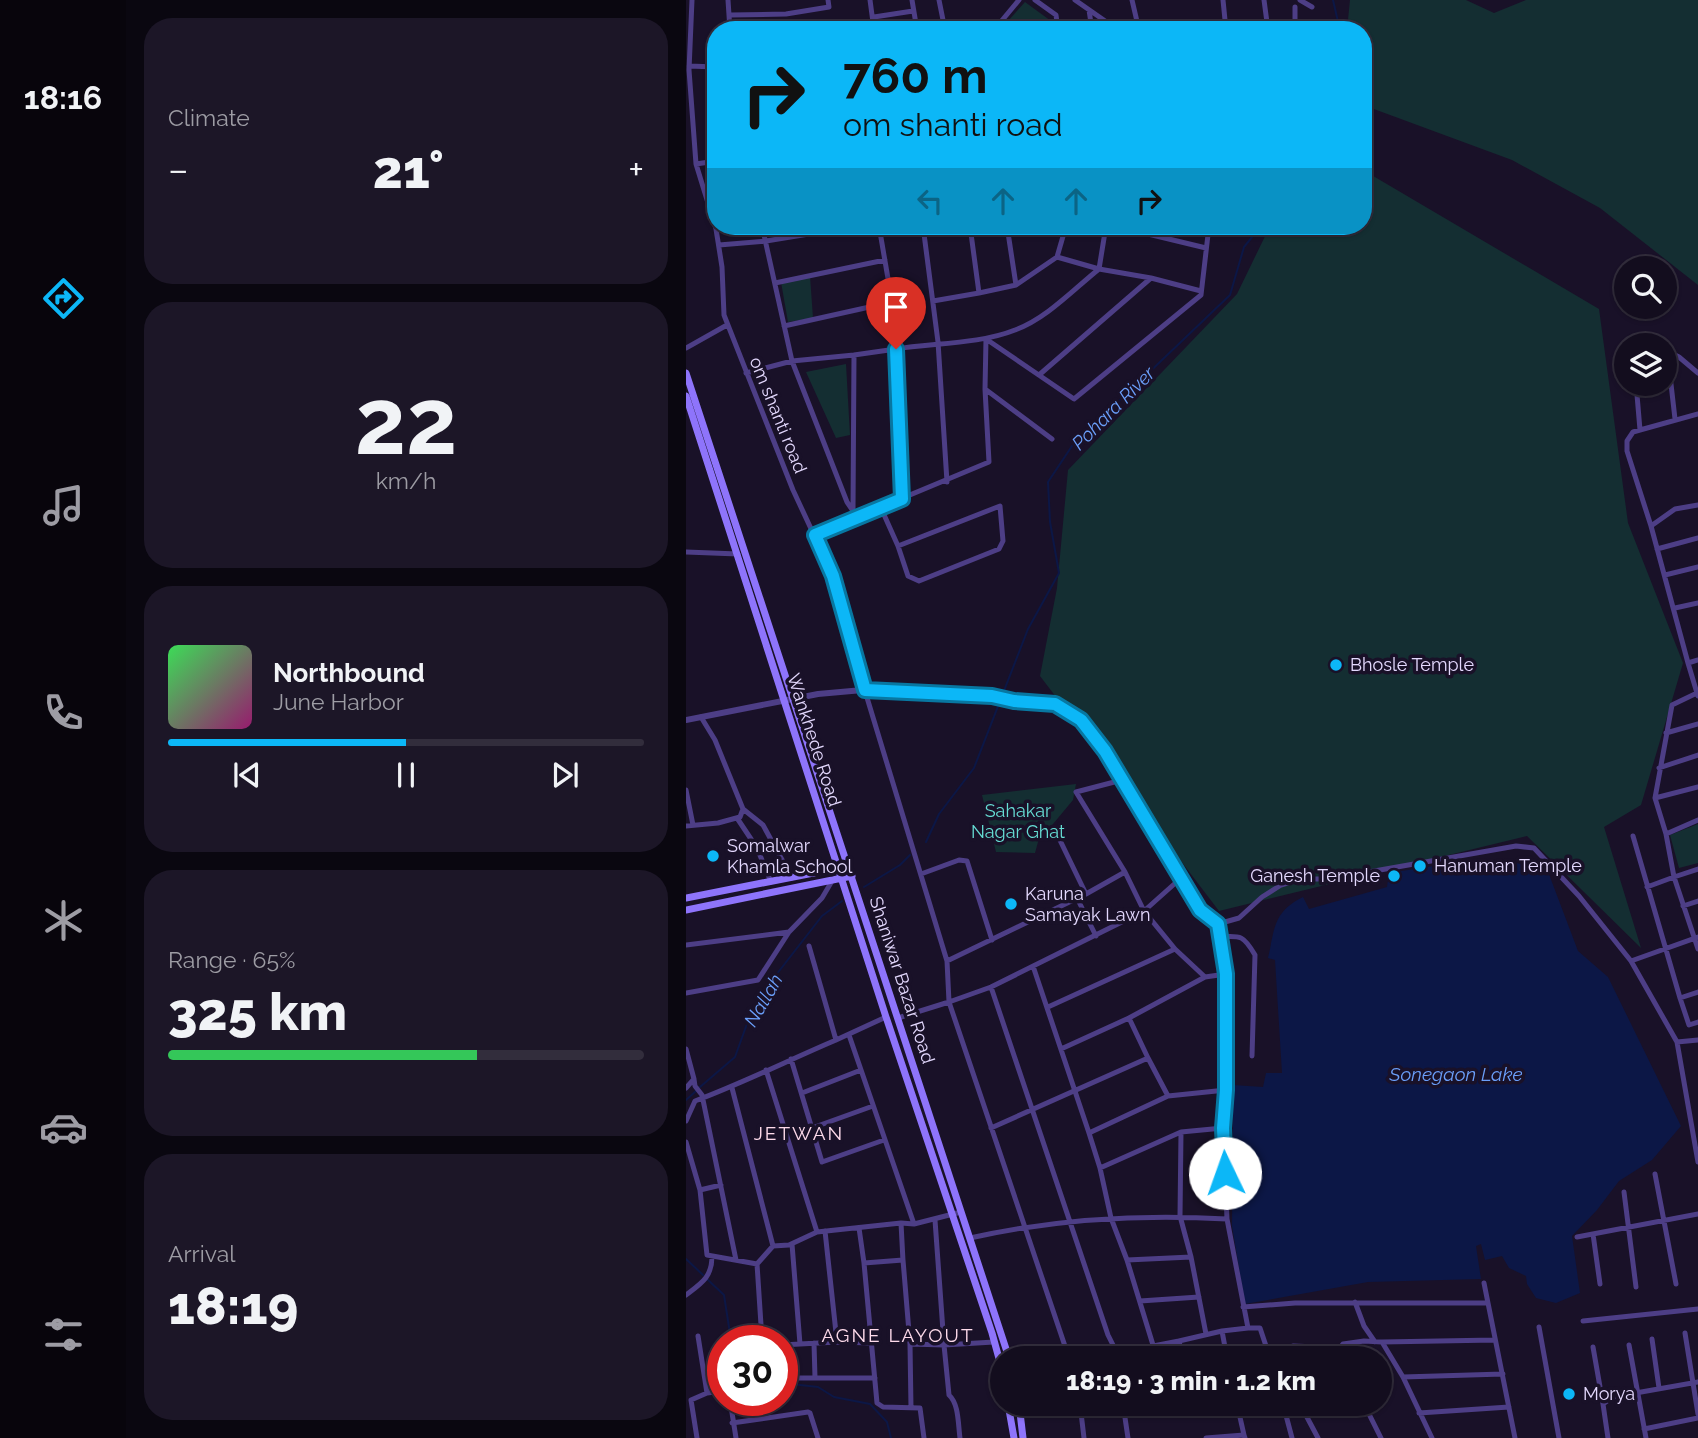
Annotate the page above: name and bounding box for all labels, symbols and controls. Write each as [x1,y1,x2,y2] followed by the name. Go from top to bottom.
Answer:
[843,47,988,104] text: 760 m
[728,49,819,140] icon: right
[24,79,102,116] text: 18:16
[168,104,250,131] text: Climate
[843,106,1063,143] text: om shanti road
[373,139,444,200] text: 21°
[168,147,188,192] text: −
[628,147,644,192] text: +
[911,182,949,220] icon: left
[984,182,1022,220] icon: ahead
[1057,182,1095,220] icon: ahead
[1130,182,1168,220] icon: right
[1614,256,1677,396] map controls
[1614,256,1677,319] button: search
[39,274,88,323] icon: directions
[866,277,926,349] pin
[877,288,915,326] icon: arrive
[1614,333,1677,396] button: layers
[746,354,811,476] street label: om shanti road
[1067,361,1160,454] water label: Pohara River
[355,368,457,475] text: 22
[376,467,436,494] text: km/h
[39,481,88,530] icon: music
[1350,654,1474,675] place label: Bhosle Temple
[1328,657,1344,673] marker: Bhosle Temple
[273,658,425,688] text: Northbound
[783,671,846,809] street label: Wankhede Road
[39,688,88,737] icon: phone
[273,688,404,715] text: June Harbor
[228,756,266,794] icon: previous
[387,756,425,794] icon: pause
[546,756,584,794] icon: next
[971,800,1065,842] park label: Sahakar Nagar Ghat
[727,835,852,877] place label: Somalwar Khamla School
[705,848,721,864] marker: Somalwar Khamla School
[1434,855,1582,876] place label: Hanuman Temple
[1412,858,1428,874] marker: Hanuman Temple
[1250,865,1380,886] place label: Ganesh Temple
[1386,868,1402,884] marker: Ganesh Temple
[1025,883,1150,925] place label: Karuna Samayak Lawn
[866,894,939,1066] street label: Shaniwar Bazar Road
[39,896,88,945] icon: climate
[1003,896,1019,912] marker: Karuna Samayak Lawn
[168,946,295,973] text: Range · 65%
[739,970,787,1030] water label: Nallah
[168,981,347,1042] text: 325 km
[1388,1063,1523,1085] water label: Sonegaon Lake
[39,1103,88,1152] icon: car
[754,1122,844,1144] district label: JETWAN
[1188,1136,1262,1210] position arrow
[168,1240,235,1267] text: Arrival
[168,1275,298,1336] text: 18:19
[39,1310,88,1359] icon: filters
[821,1324,975,1346] district label: AGNE LAYOUT
[707,1325,798,1416] speed limit sign: 30
[1066,1366,1316,1396] text: 18:19 · 3 min · 1.2 km
[1583,1383,1635,1404] place label: Morya
[1561,1386,1577,1402] marker: Morya

